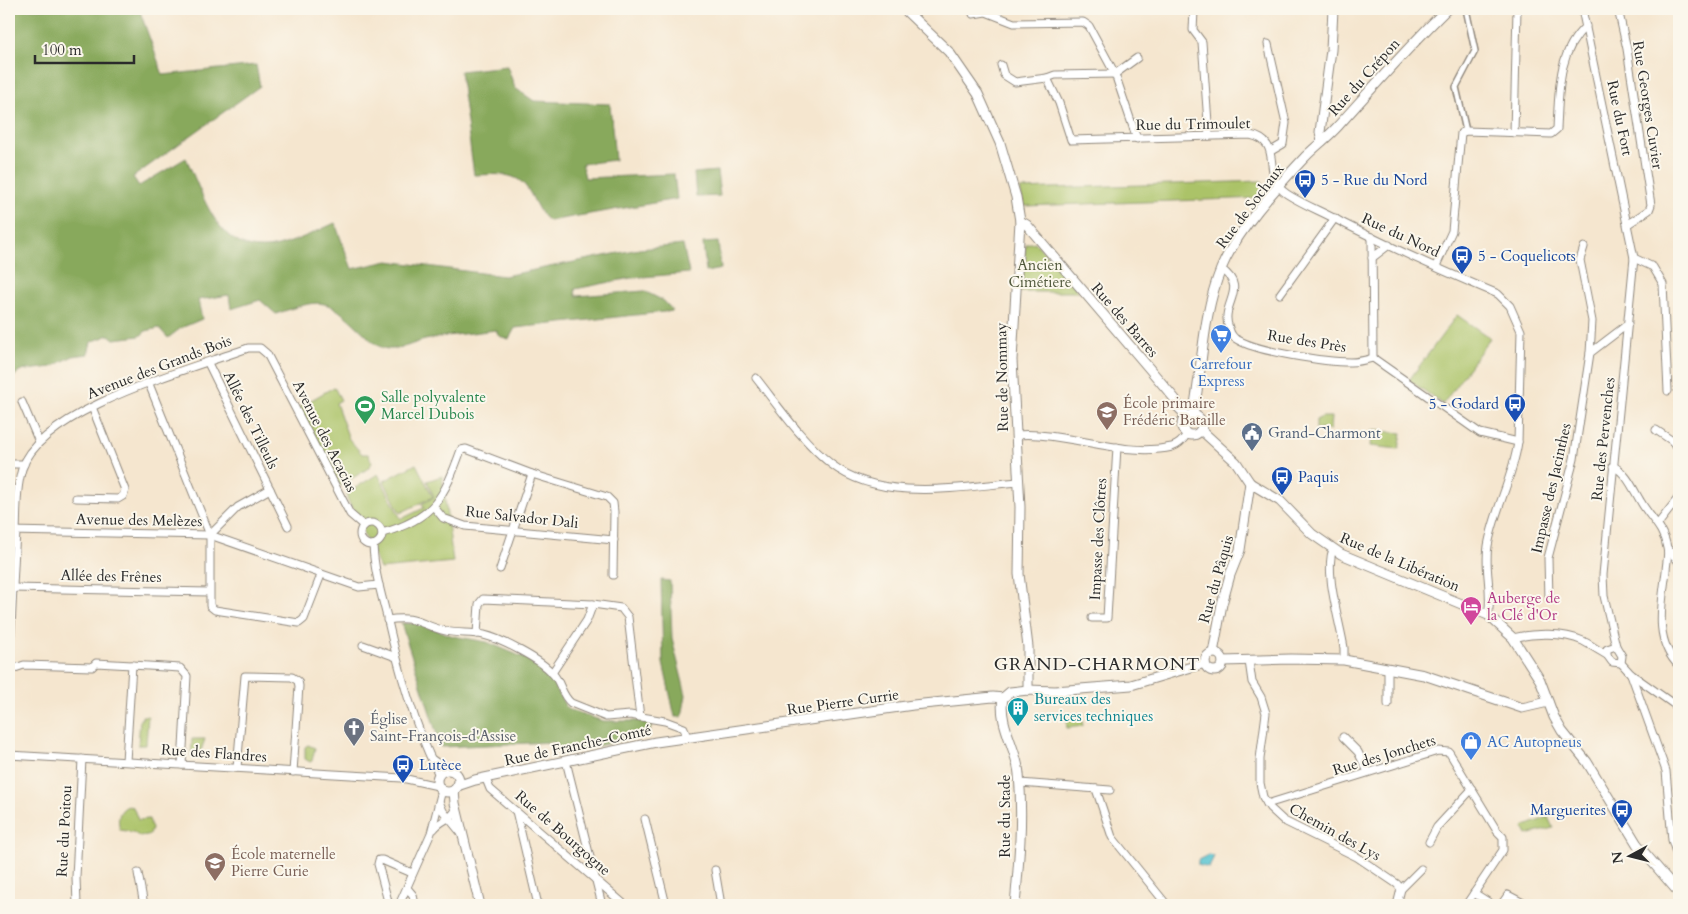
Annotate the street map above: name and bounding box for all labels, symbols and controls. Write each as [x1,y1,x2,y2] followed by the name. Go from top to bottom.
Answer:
[35,32,134,64] scale bar
[1324,34,1405,120] street label: Rue du Crépon
[1628,39,1668,171] street label: Rue Georges Cuvier
[42,40,82,60] text: 100 m
[1602,78,1638,158] street label: Rue du Fort
[1135,113,1251,135] street label: Rue du Trimoulet
[1212,159,1289,252] street label: Rue de Sochaux
[1293,168,1317,199] bus stop icon: 5 - Rue du Nord
[1321,170,1428,190] place label: 5 - Rue du Nord
[1359,208,1443,262] street label: Rue du Nord
[1450,244,1474,275] bus stop icon: 5 - Coquelicots
[1478,246,1576,266] place label: 5 - Coquelicots
[1008,255,1072,292] park label: Ancien Cimétiere
[1087,278,1163,362] street label: Rue des Barres
[991,322,1013,432] street label: Rue de Nommay
[1209,323,1233,354] supermarket icon: Carrefour Express
[1266,325,1348,357] street label: Rue des Près
[84,330,234,404] street label: Avenue des Grands Bois
[1190,354,1253,391] place label: Carrefour Express
[219,368,283,472] street label: Allée des Tilleuls
[1587,376,1619,502] street label: Rue des Pervenches
[288,377,362,495] street label: Avenue des Acacias
[381,387,486,424] place label: Salle polyvalente Marcel Dubois
[1503,392,1527,423] bus stop icon: 5 - Godard
[1123,393,1226,430] place label: École primaire Frédéric Bataille
[353,394,377,425] sports icon: Salle polyvalente Marcel Dubois
[1429,394,1499,414] place label: 5 - Godard
[1095,400,1119,431] school or university icon: École primaire Frédéric Bataille
[1240,421,1264,452] public building icon: Grand-Charmont
[1526,421,1576,555] street label: Impasse des Jacinthes
[1268,423,1381,443] place label: Grand-Charmont
[1270,465,1294,496] bus stop icon: Paquis
[1298,467,1339,487] place label: Paquis
[1085,477,1111,601] street label: Impasse des Clôtres
[464,501,580,533] street label: Rue Salvador Dali
[76,509,202,531] street label: Avenue des Melèzes
[1337,528,1463,596] street label: Rue de la Libération
[1194,533,1238,625] street label: Rue du Pâquis
[60,565,162,587] street label: Allée des Frênes
[1487,588,1560,625] place label: Auberge de la Clé d'Or
[1459,595,1483,626] hotel icon: Auberge de la Clé d'Or
[994,652,1200,677] district label: GRAND-CHARMONT
[786,684,900,720] street label: Rue Pierre Currie
[1034,689,1153,726] place label: Bureaux des services techniques
[1006,696,1030,727] building icon: Bureaux des services techniques
[370,709,516,746] place label: Église Saint-François-d'Assise
[342,716,366,747] church icon: Église Saint-François-d'Assise
[503,720,653,770] street label: Rue de Franche-Comté
[1330,730,1438,780] street label: Rue des Jonchets
[1459,730,1483,761] shop icon: AC Autopneus
[1487,732,1582,752] place label: AC Autopneus
[160,739,268,767] street label: Rue des Flandres
[391,753,415,784] bus stop icon: Lutèce
[419,755,462,775] place label: Lutèce
[995,774,1015,858] street label: Rue du Stade
[52,785,76,877] street label: Rue du Poitou
[511,786,615,880] street label: Rue de Bourgogne
[1610,798,1634,829] bus stop icon: Marguerites
[1286,799,1384,865] street label: Chemin des Lys
[1530,800,1606,820] place label: Marguerites
[1606,832,1656,882] north arrow
[231,844,336,881] place label: École maternelle Pierre Curie
[1607,850,1628,865] text: N
[203,851,227,882] school or university icon: École maternelle Pierre Curie

